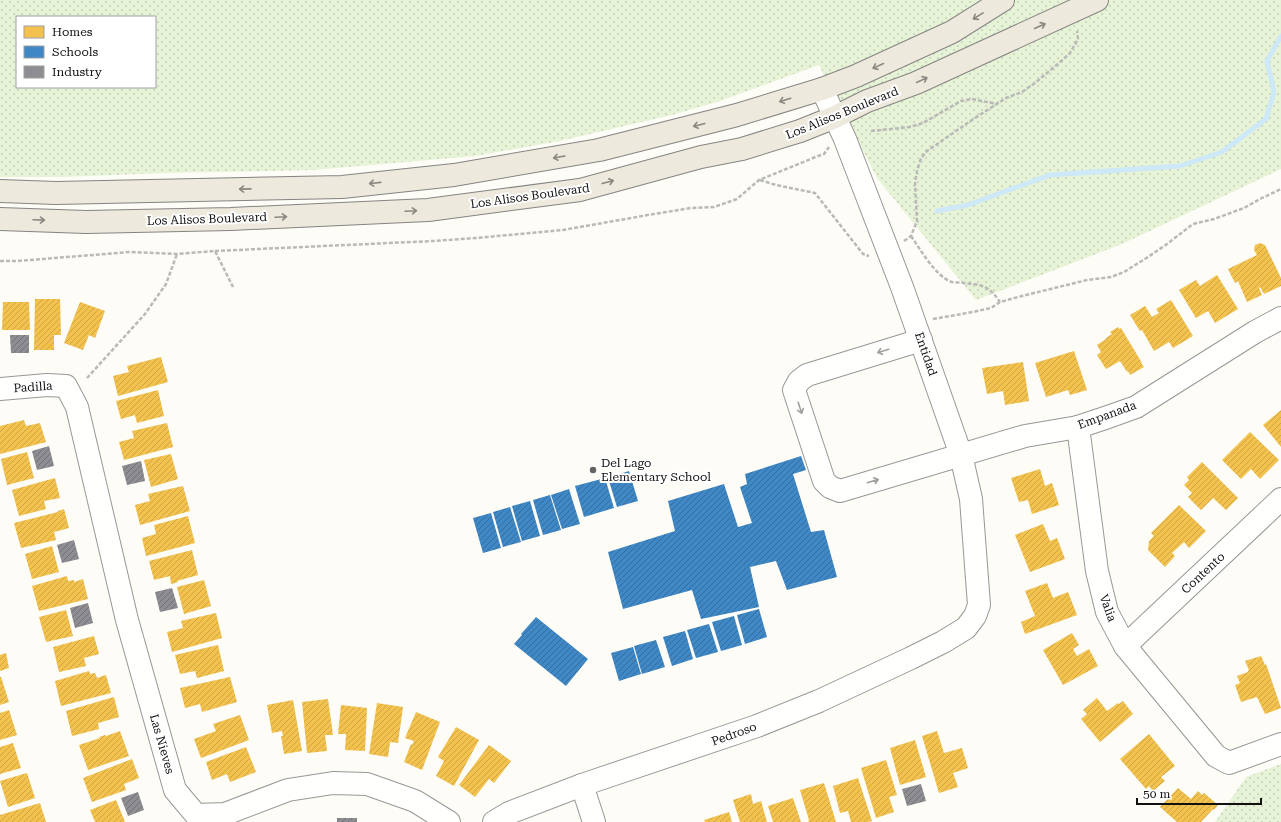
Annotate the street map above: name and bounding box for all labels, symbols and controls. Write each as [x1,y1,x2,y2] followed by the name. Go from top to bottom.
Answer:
[972,12,983,20] one-way arrow
[16,16,156,88] legend
[1034,22,1046,29] one-way arrow
[52,25,93,39] text: Homes
[52,45,99,59] text: Schools
[873,63,885,70] one-way arrow
[52,65,103,79] text: Industry
[916,76,928,83] one-way arrow
[784,84,901,142] street label: Los Alisos Boulevard
[779,97,792,104] one-way arrow
[693,121,706,129] one-way arrow
[553,153,566,161] one-way arrow
[602,178,615,185] one-way arrow
[369,180,382,187] one-way arrow
[469,181,591,211] street label: Los Alisos Boulevard
[239,186,252,193] one-way arrow
[404,207,417,215] one-way arrow
[147,210,268,228] street label: Los Alisos Boulevard
[274,213,287,221] one-way arrow
[32,216,45,224] one-way arrow
[912,330,940,378] street label: Entidad
[877,348,890,355] one-way arrow
[13,379,54,395] street label: Padilla
[1076,398,1139,432] street label: Empanada
[797,402,805,414] one-way arrow
[601,456,711,484] place label: Del Lago Elementary School
[588,465,598,475] marker: Del Lago Elementary School
[866,477,879,484] one-way arrow
[1178,549,1228,597] street label: Contento
[1097,592,1120,624] street label: Valia
[147,712,177,776] street label: Las Nieves
[710,719,758,749] street label: Pedroso
[1137,780,1261,806] scale bar
[1143,787,1170,801] text: 50 m

